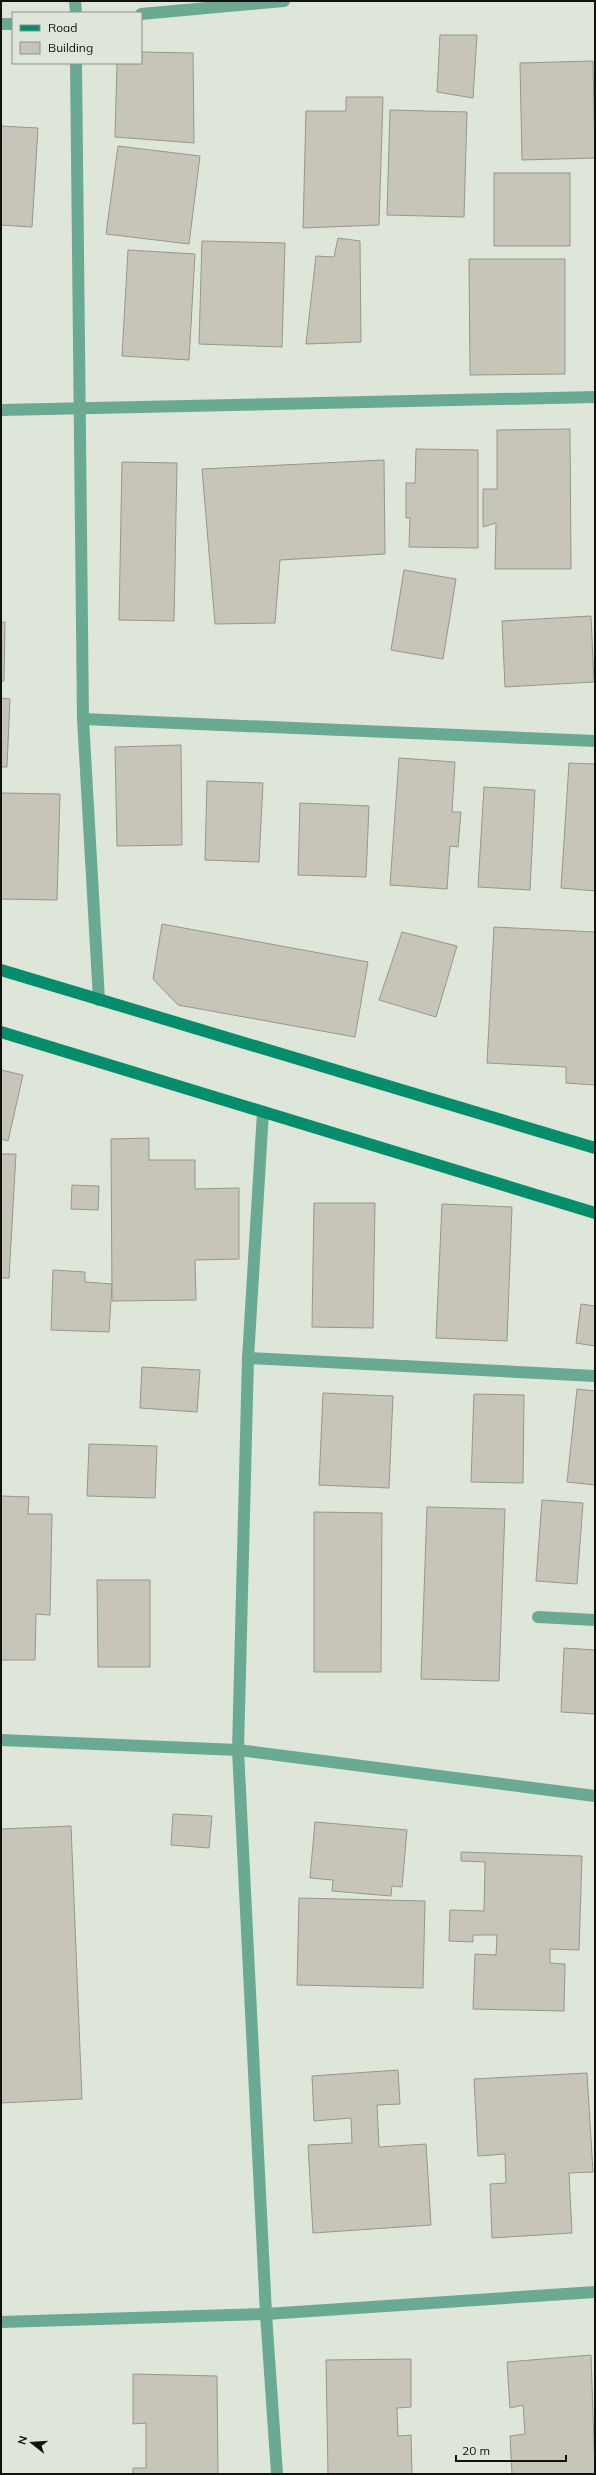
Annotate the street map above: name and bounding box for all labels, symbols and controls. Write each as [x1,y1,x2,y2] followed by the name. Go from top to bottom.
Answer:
[12,12,142,64] legend
[48,20,77,35] text: Road
[48,40,93,55] text: Building
[12,2423,52,2463] north arrow
[15,2434,30,2446] text: N
[456,2437,566,2463] scale bar
[462,2443,490,2458] text: 20 m

